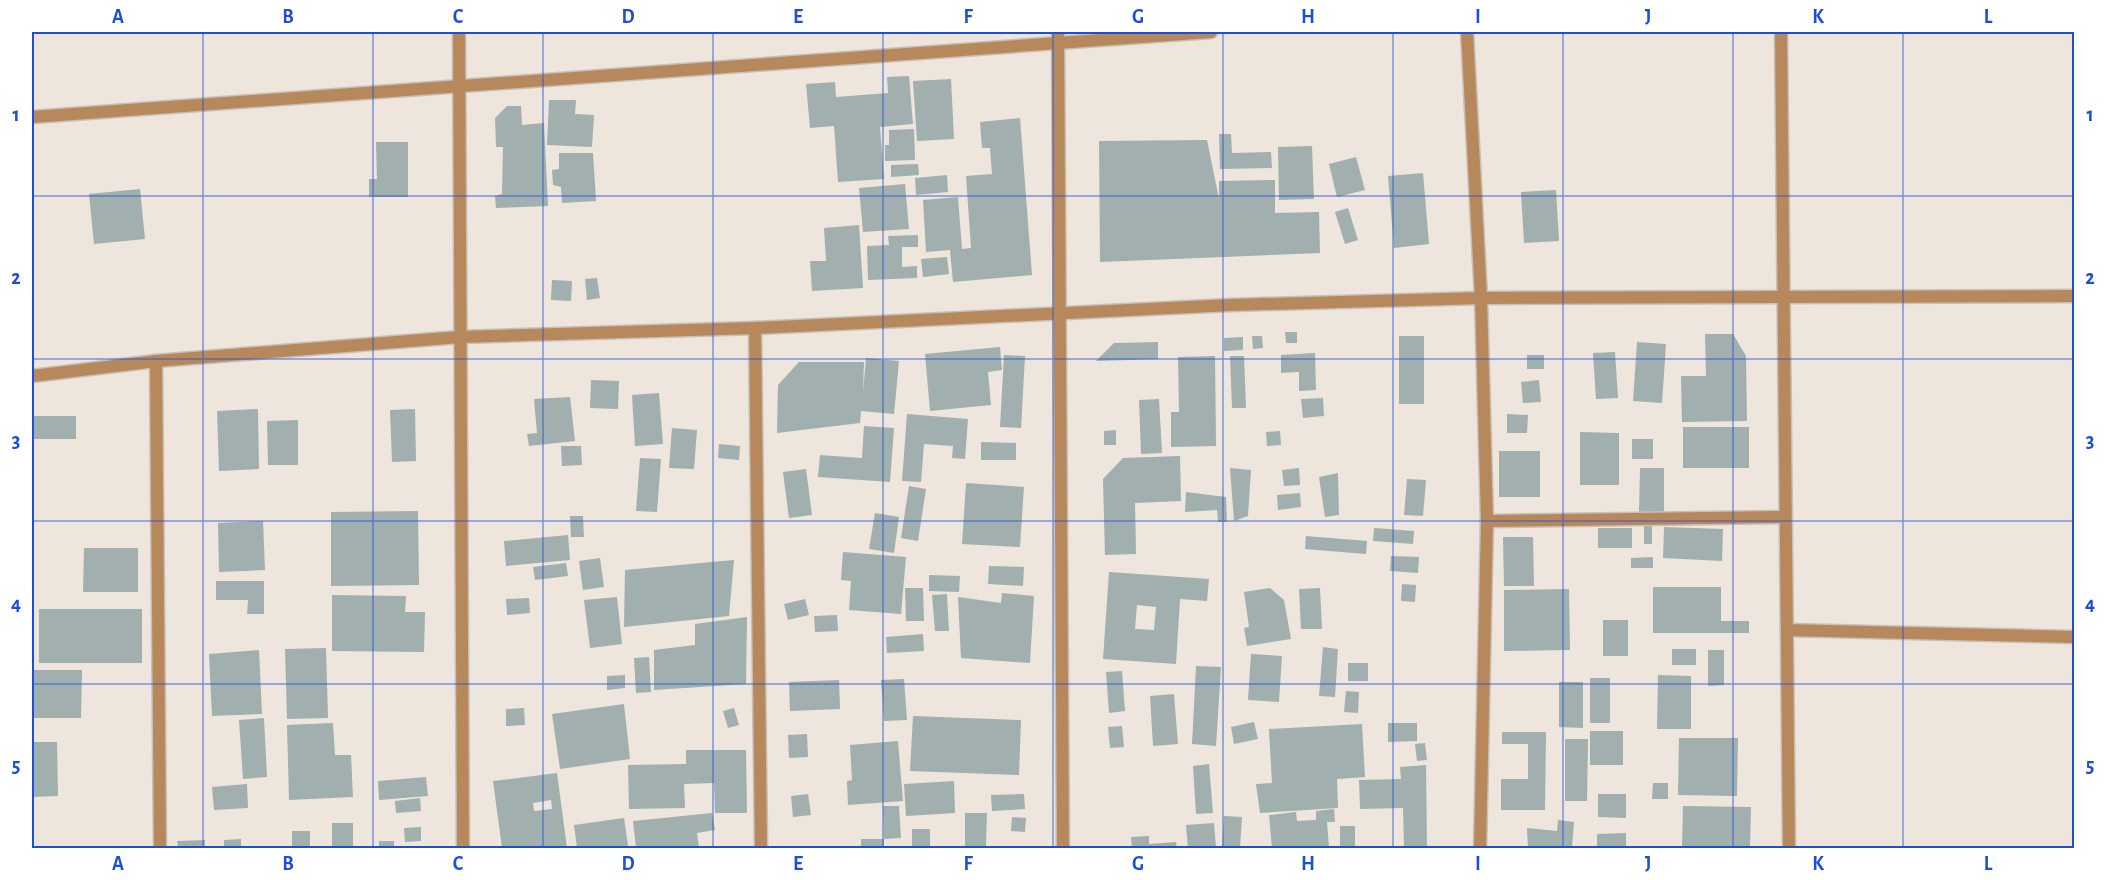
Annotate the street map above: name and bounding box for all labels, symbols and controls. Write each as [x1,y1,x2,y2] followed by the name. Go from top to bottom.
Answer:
[112,7,124,27] text: A
[282,7,294,27] text: B
[453,7,464,27] text: C
[621,7,635,27] text: D
[793,7,803,27] text: E
[963,7,973,27] text: F
[1132,7,1144,27] text: G
[1301,7,1315,27] text: H
[1475,7,1481,27] text: I
[1645,7,1651,27] text: J
[1812,7,1824,27] text: K
[1984,7,1993,27] text: L
[12,105,20,125] text: 1
[2086,105,2094,125] text: 1
[11,268,21,288] text: 2
[2085,268,2095,288] text: 2
[12,431,20,451] text: 3
[2086,431,2094,451] text: 3
[11,594,21,614] text: 4
[2085,594,2095,614] text: 4
[12,756,20,776] text: 5
[2086,756,2094,776] text: 5
[112,854,124,874] text: A
[282,854,294,874] text: B
[453,854,464,874] text: C
[621,854,635,874] text: D
[793,854,803,874] text: E
[963,854,973,874] text: F
[1132,854,1144,874] text: G
[1301,854,1315,874] text: H
[1475,854,1481,874] text: I
[1645,854,1651,874] text: J
[1812,854,1824,874] text: K
[1984,854,1993,874] text: L

